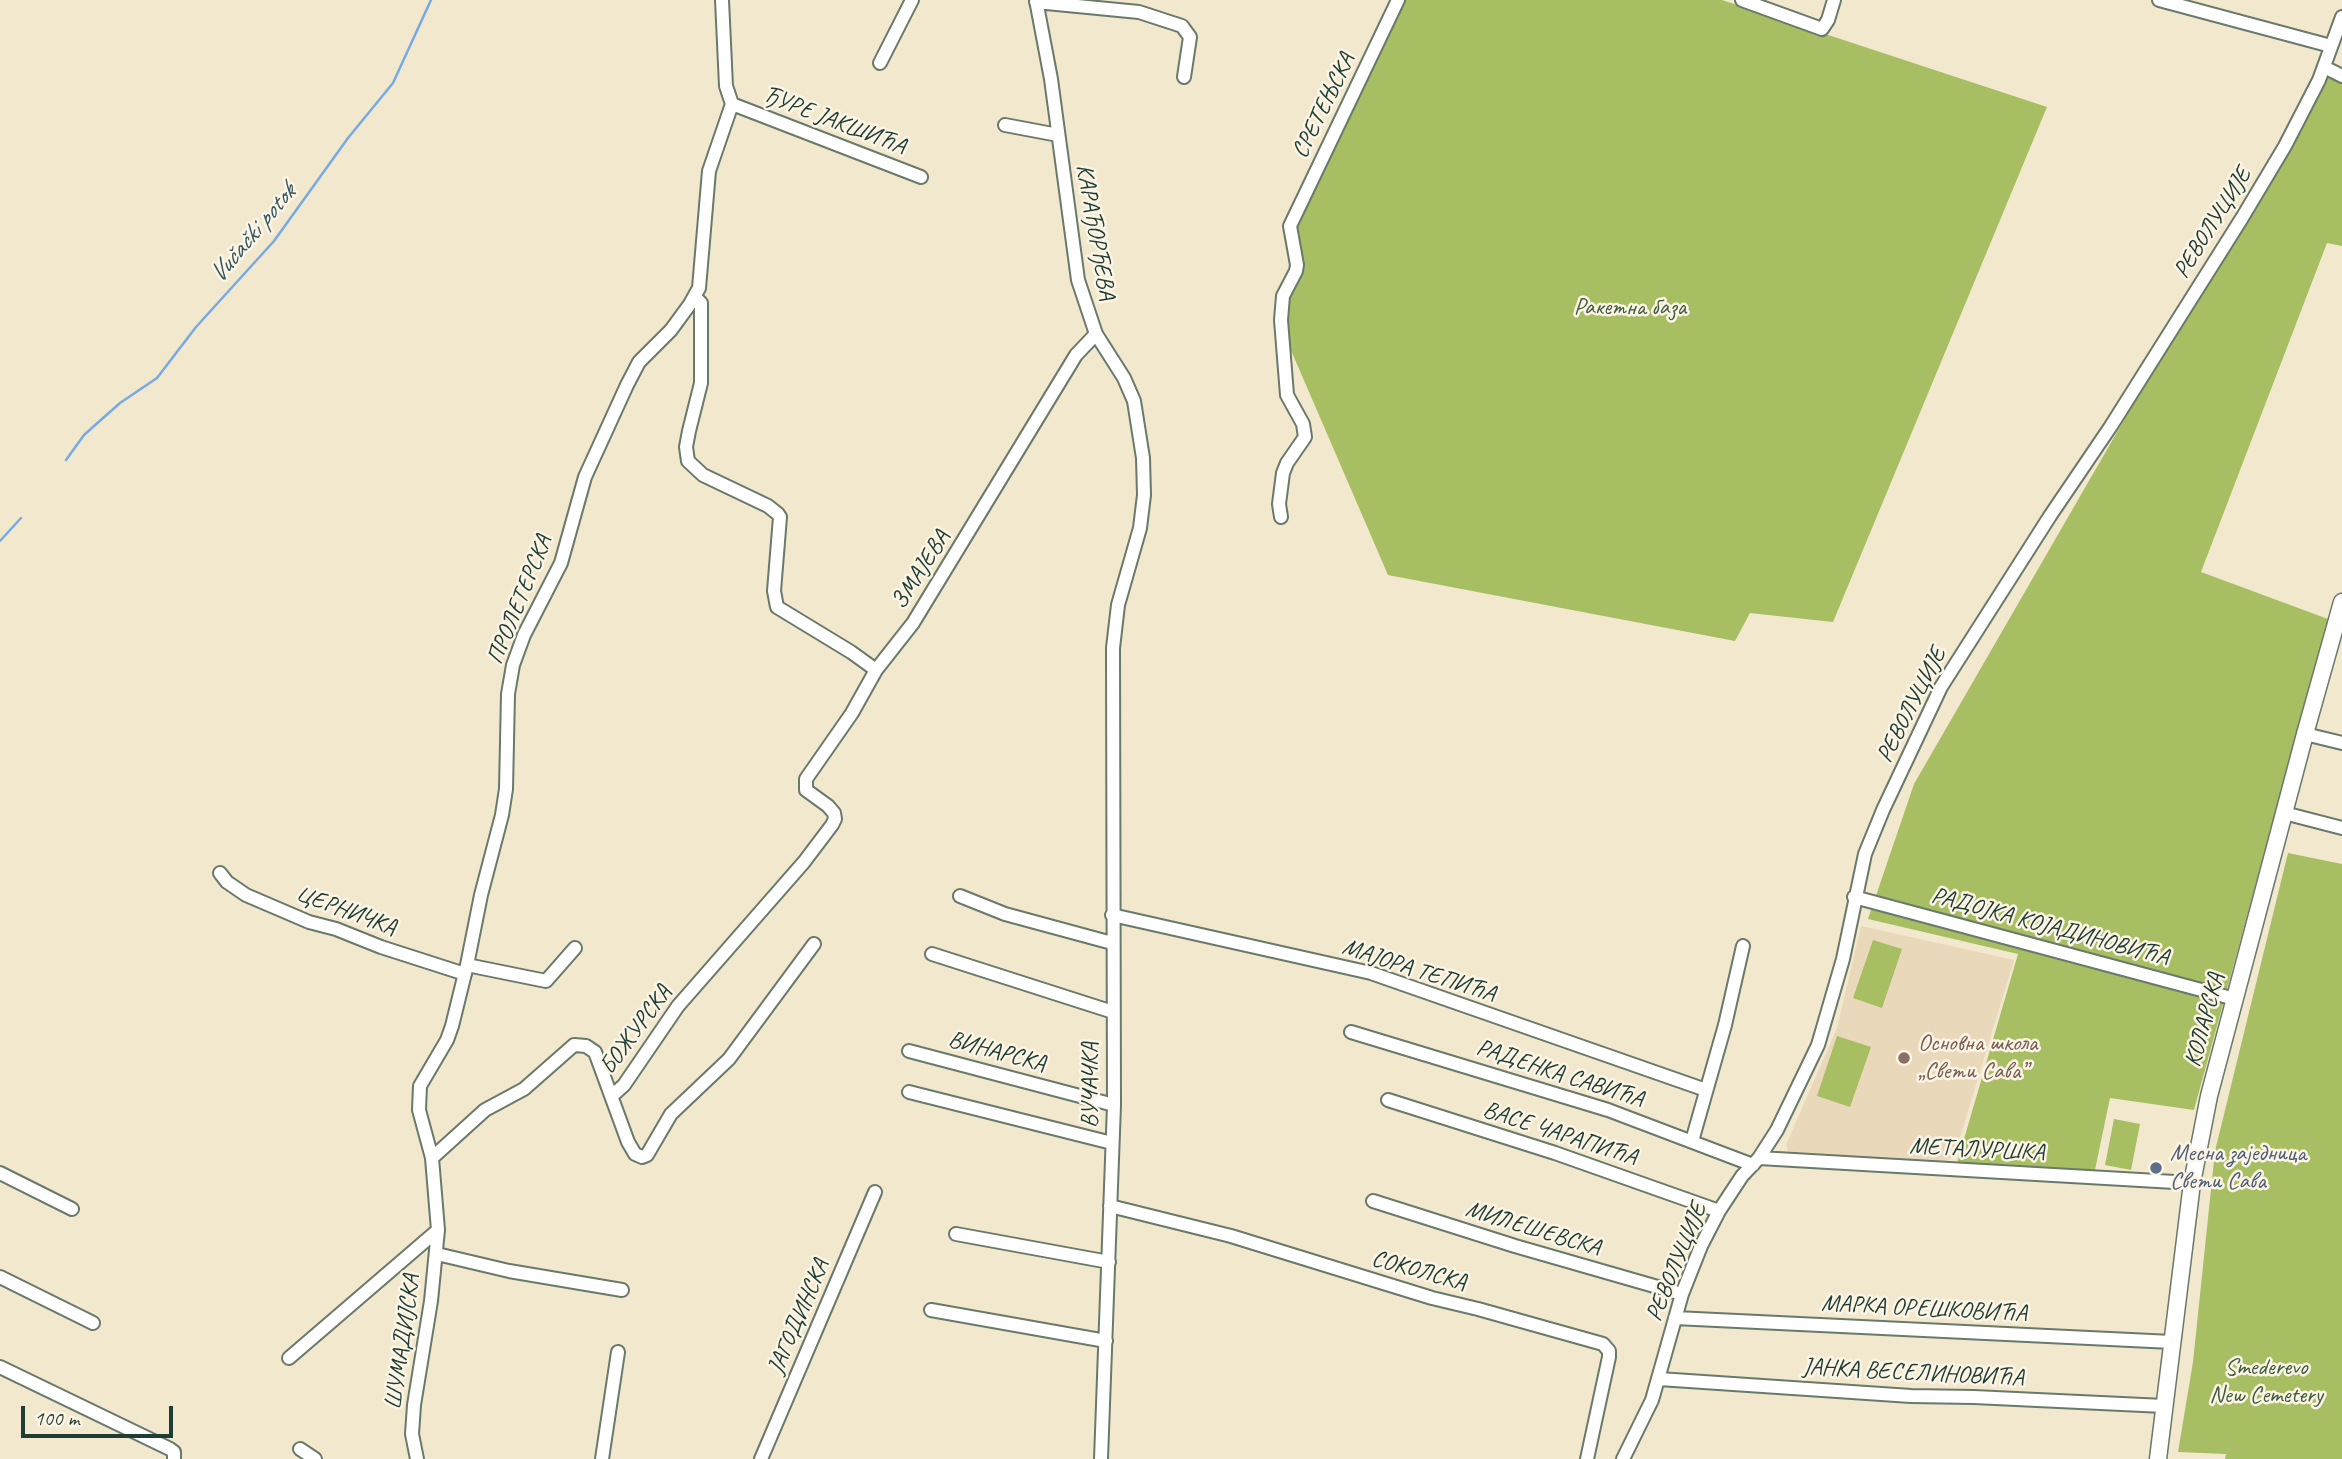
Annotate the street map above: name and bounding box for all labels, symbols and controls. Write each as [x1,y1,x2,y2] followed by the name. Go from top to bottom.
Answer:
[1286,49,1362,163] street label: СРЕТЕЊСКА
[758,80,910,162] street label: ЂУРЕ ЈАКШИЋА
[1069,162,1121,302] street label: КАРАЂОРЂЕВА
[2168,162,2258,284] street label: РЕВОЛУЦИЈЕ
[203,179,303,289] water label: Vučački potok
[1574,294,1686,322] park label: Ракетна база
[886,525,956,615] street label: ЗМАЈЕВА
[481,531,559,669] street label: ПРОЛЕТЕРСКА
[1871,643,1953,767] street label: РЕВОЛУЦИЈЕ
[292,880,400,942] street label: ЦЕРНИЧКА
[1928,881,2172,973] street label: РАДОЈКА КОЈАДИНОВИЋА
[1339,933,1499,1009] street label: МАЈОРА ТЕПИЋА
[2179,970,2231,1070] street label: КОЛАРСКА
[594,980,678,1080] street label: БОЖУРСКА
[945,1025,1049,1079] street label: ВИНАРСКА
[1918,1030,2037,1086] place label: Основна школа „Свети Сава”
[1473,1033,1647,1115] street label: РАДЕНКА САВИЋА
[1077,1042,1105,1128] street label: ВУЧАЧКА
[1896,1050,1912,1066] marker: Основна школа „Свети Сава”
[1479,1096,1641,1172] street label: ВАСЕ ЧАРАПИЋА
[1909,1132,2045,1168] street label: МЕТАЛУРШКА
[2170,1140,2306,1196] place label: Месна заједница Свети Сава
[2148,1160,2164,1176] marker: Месна заједница Свети Сава
[1462,1195,1604,1263] street label: МИЛЕШЕВСКА
[1640,1199,1714,1325] street label: РЕВОЛУЦИЈЕ
[1368,1245,1470,1297] street label: СОКОЛСКА
[762,1255,836,1379] street label: ЈАГОДИНСКА
[379,1273,427,1411] street label: ШУМАДИЈСКА
[1820,1289,2028,1329] street label: МАРКА ОРЕШКОВИЋА
[1802,1353,2024,1393] street label: ЈАНКА ВЕСЕЛИНОВИЋА
[2209,1354,2323,1410] park label: Smederevo New Cemetery
[24,1392,177,1436] scale bar
[34,1405,79,1431] text: 100 m

